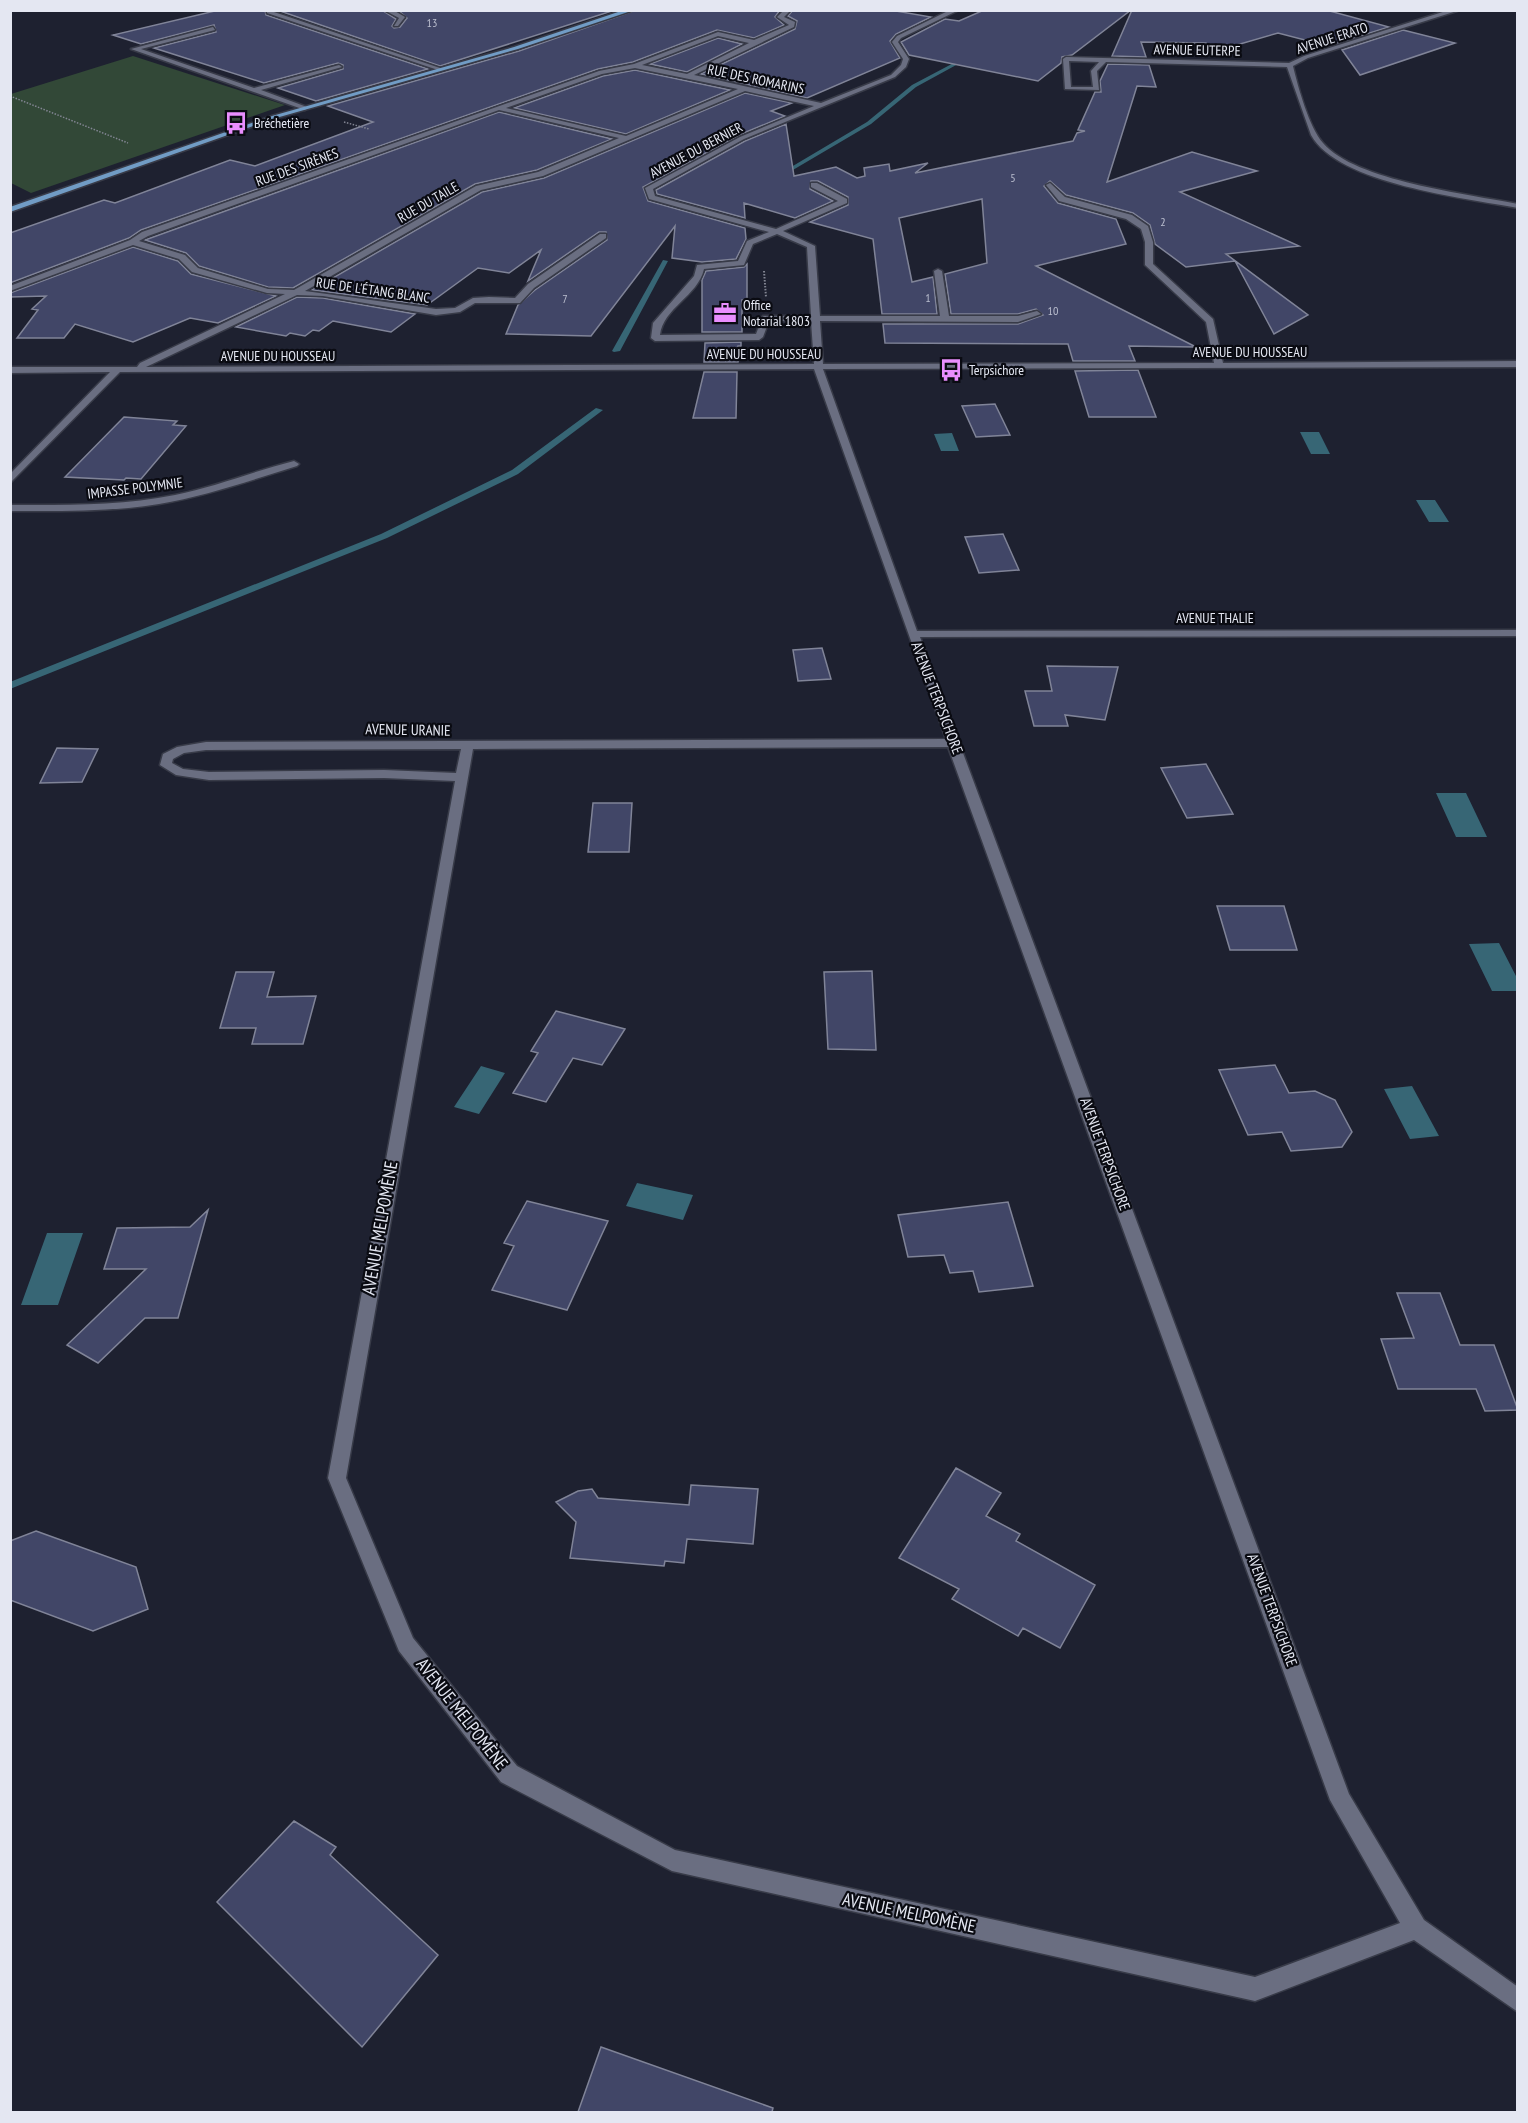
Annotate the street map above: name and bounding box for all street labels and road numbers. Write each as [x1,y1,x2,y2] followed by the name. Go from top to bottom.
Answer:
[1294,18,1370,58] street label: AVENUE ERATO
[1153,40,1241,60] street label: AVENUE EUTERPE
[706,60,806,98] street label: RUE DES ROMARINS
[646,118,746,182] street label: AVENUE DU BERNIER
[253,144,341,190] street label: RUE DES SIRÈNES
[394,177,462,227] street label: RUE DU TAILE
[315,273,432,307] street label: RUE DE L'ÉTANG BLANC
[1193,343,1307,361] street label: AVENUE DU HOUSSEAU
[707,345,821,363] street label: AVENUE DU HOUSSEAU
[221,347,335,365] street label: AVENUE DU HOUSSEAU
[86,473,184,503] street label: IMPASSE POLYMNIE
[1176,609,1254,627] street label: AVENUE THALIE
[907,639,968,757] street label: AVENUE TERPSICHORE
[365,719,451,740] street label: AVENUE URANIE
[1076,1095,1135,1213] street label: AVENUE TERPSICHORE
[356,1159,403,1297] street label: AVENUE MELPOMÈNE
[1243,1551,1302,1669] street label: AVENUE TERPSICHORE
[412,1653,513,1774] street label: AVENUE MELPOMÈNE
[840,1887,978,1938] street label: AVENUE MELPOMÈNE

